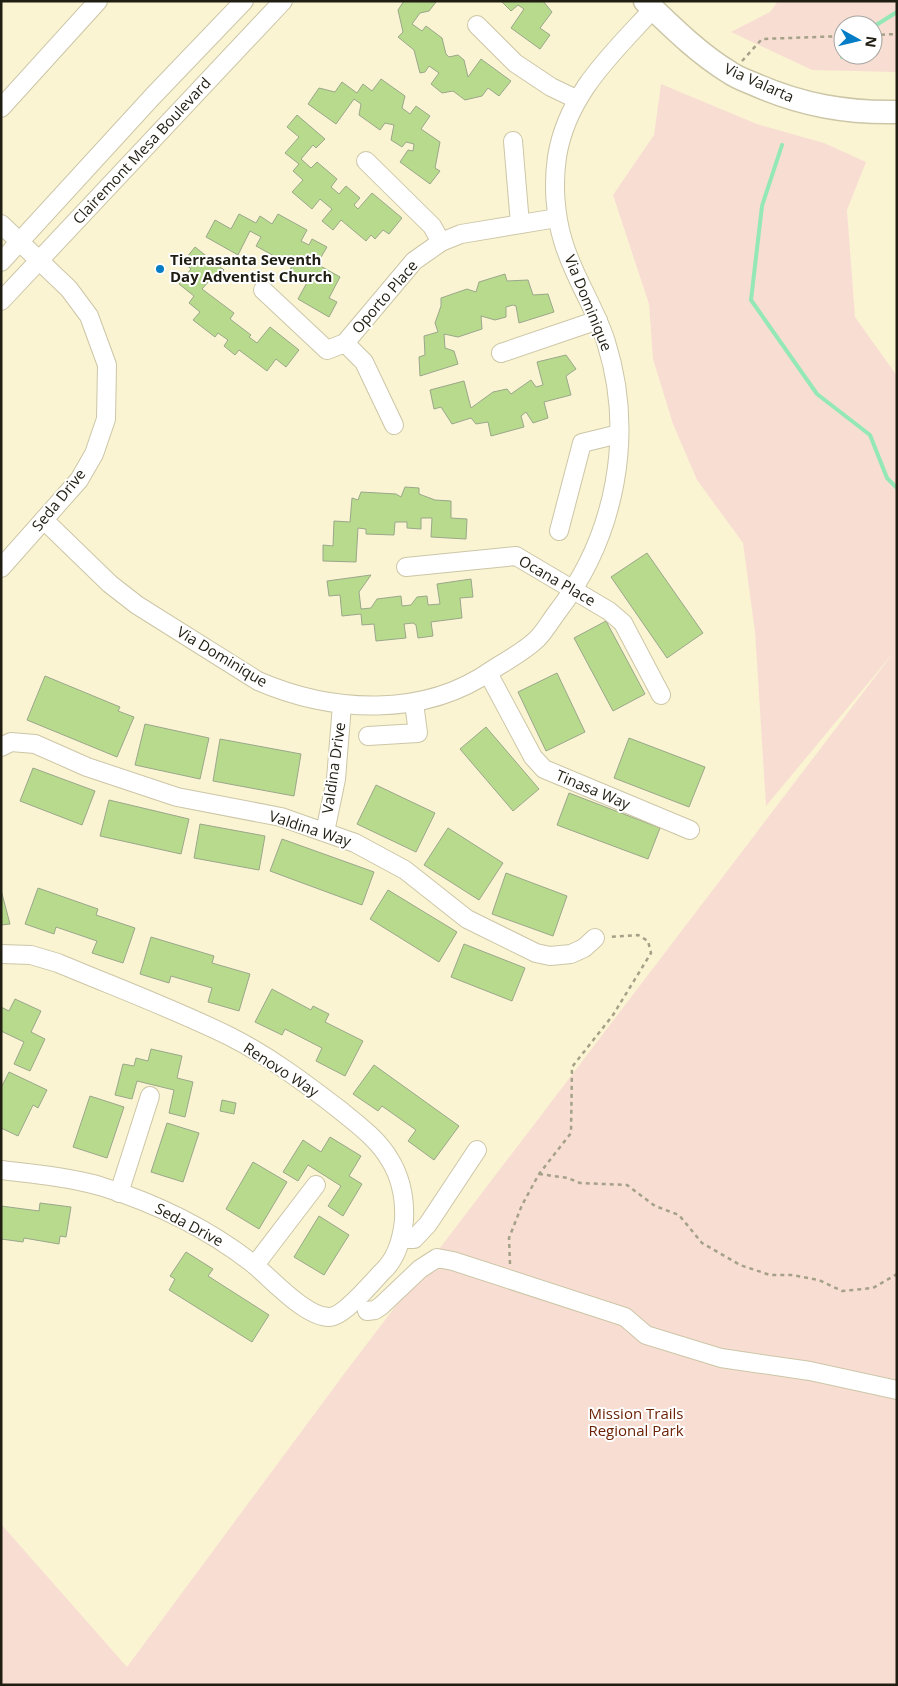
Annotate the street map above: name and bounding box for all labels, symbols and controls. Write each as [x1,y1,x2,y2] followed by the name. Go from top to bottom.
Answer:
[833,15,883,65] north arrow
[861,35,882,49] text: N
[721,58,797,106] street label: Via Valarta
[68,73,215,228] street label: Clairemont Mesa Boulevard
[170,249,332,286] place label: Tierrasanta Seventh Day Adventist Church
[560,251,617,354] street label: Via Dominique
[347,255,422,337] street label: Oporto Place
[154,263,166,275] marker: Tierrasanta Seventh Day Adventist Church
[27,464,90,535] street label: Seda Drive
[516,550,599,610] street label: Ocana Place
[174,621,272,691] street label: Via Dominique
[317,721,349,815] street label: Valdina Drive
[553,765,634,814] street label: Tinasa Way
[267,805,354,851] street label: Valdina Way
[240,1037,323,1101] street label: Renovo Way
[152,1198,227,1251] street label: Seda Drive
[588,1403,684,1440] park label: Mission Trails Regional Park

